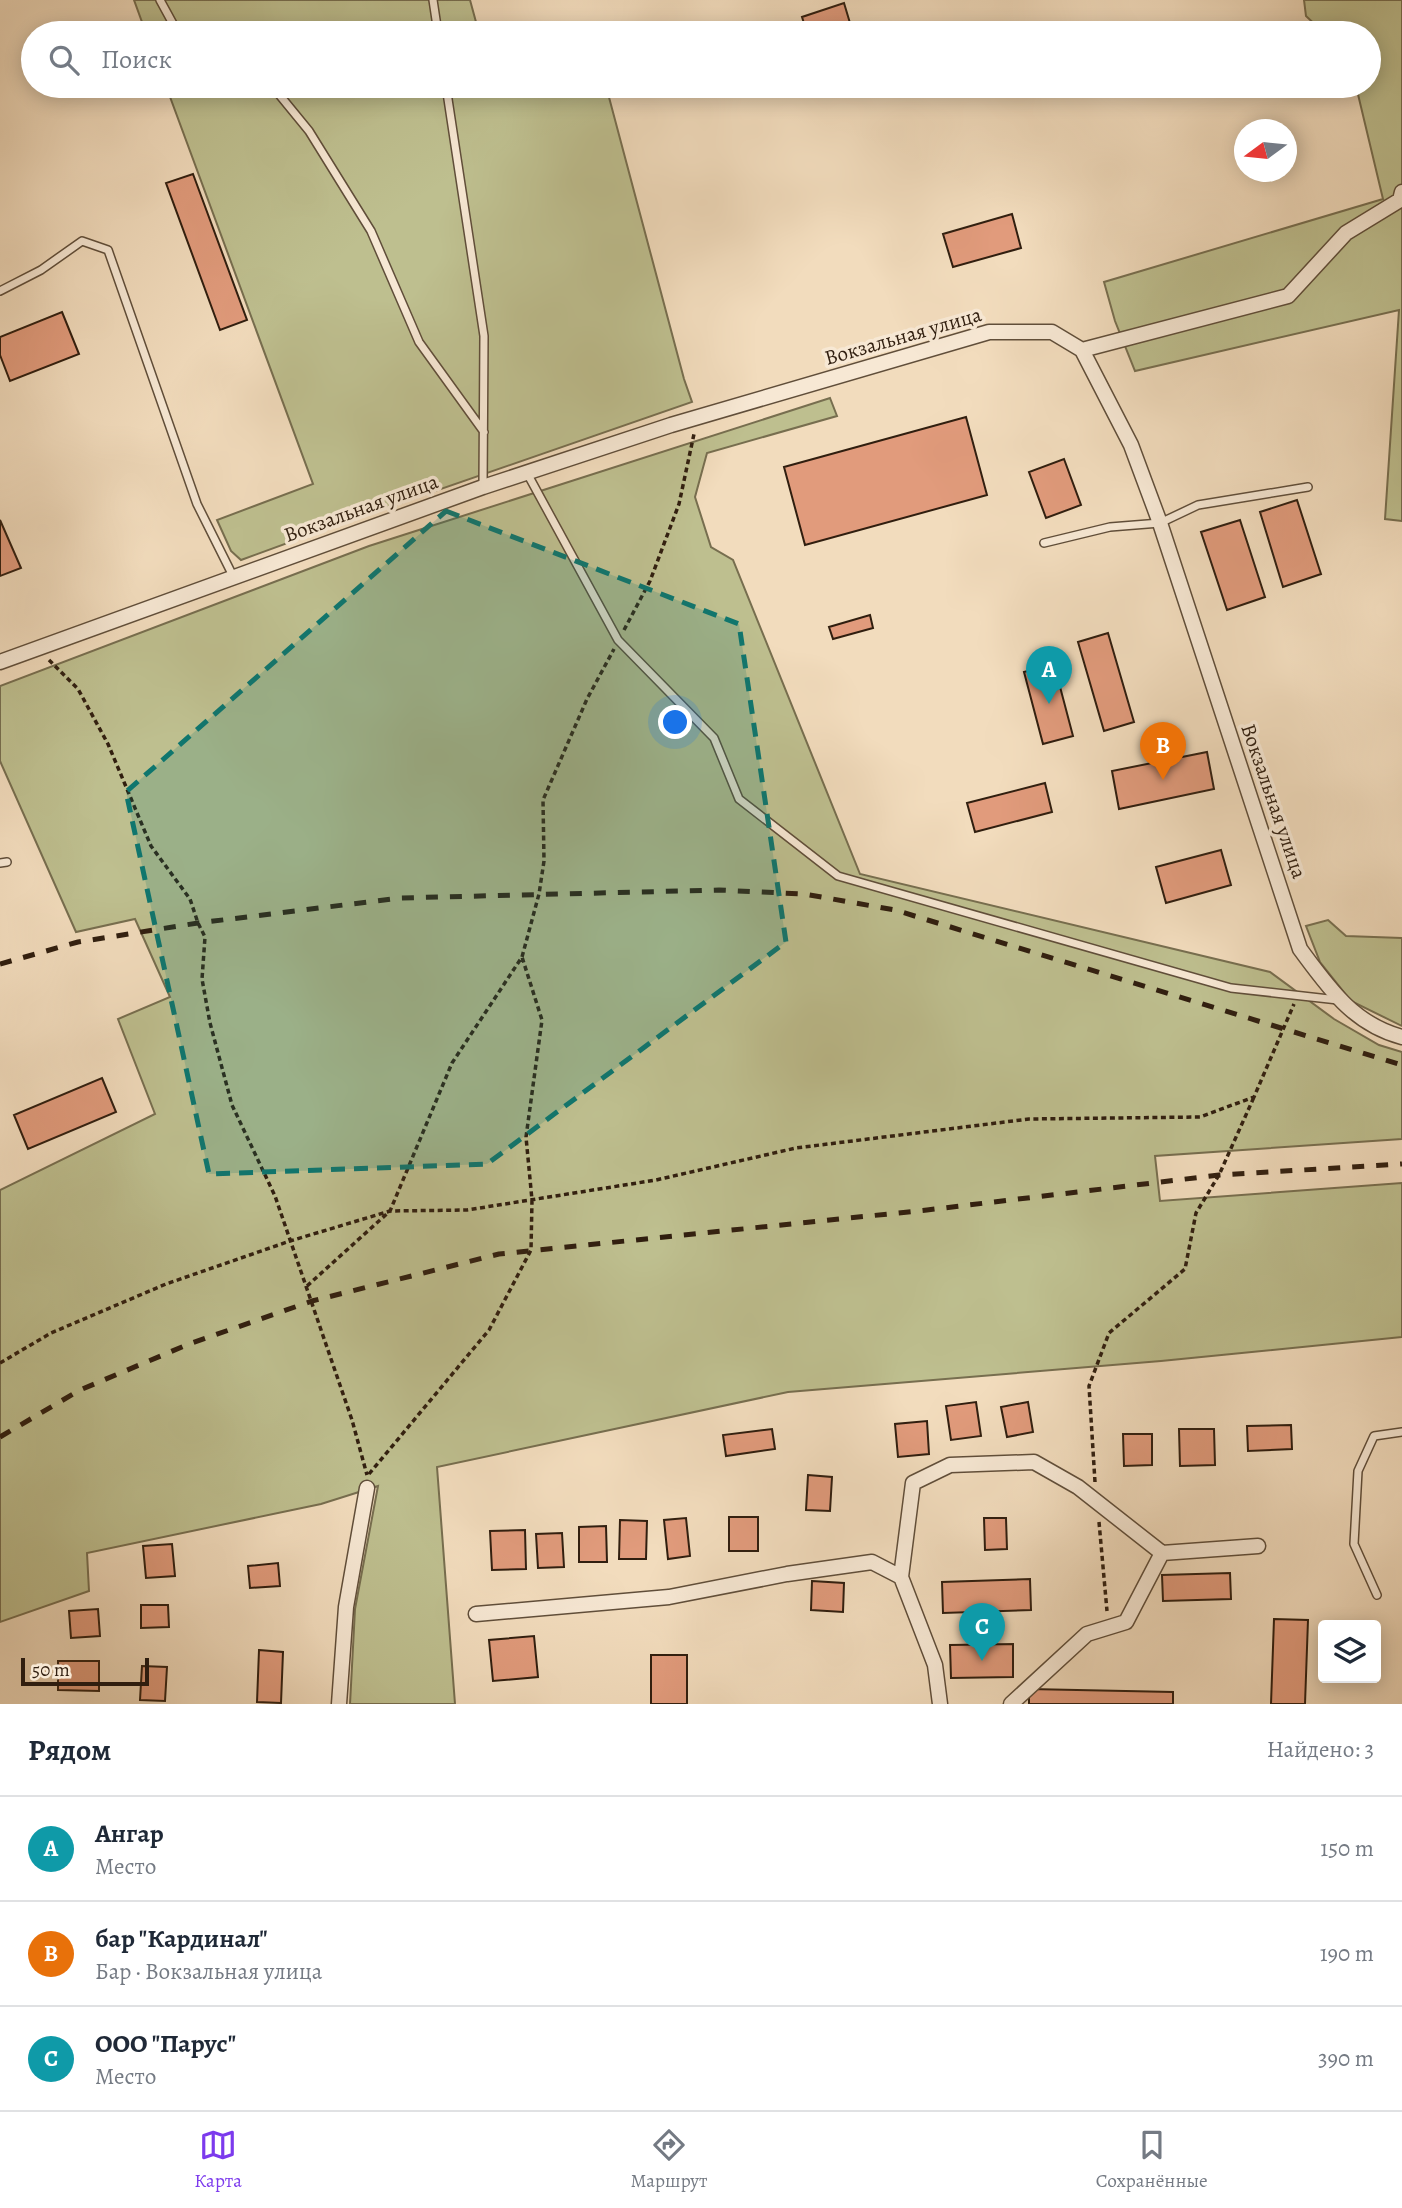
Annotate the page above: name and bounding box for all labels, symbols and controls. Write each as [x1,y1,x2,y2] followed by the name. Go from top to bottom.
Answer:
[21,21,1381,98] search box
[45,41,83,79] icon: search
[101,42,172,77] text: Поиск
[1234,119,1297,182] north arrow
[821,300,985,372] street label: Вокзальная улица
[280,467,442,549] street label: Вокзальная улица
[1026,646,1072,704] pin: A
[658,705,692,739] your location
[1234,720,1314,882] street label: Вокзальная улица
[1140,722,1186,780] pin: B
[959,1603,1005,1661] pin: C
[1318,1620,1381,1683] map controls
[1318,1620,1381,1683] button: layers
[21,1655,149,1687] scale bar
[32,1657,70,1683] text: 50 m
[28,1730,111,1770] text: Рядом
[1267,1734,1374,1765] text: Найдено: 3
[95,1816,164,1851] text: Ангар
[44,1833,58,1864] text: A
[1320,1833,1374,1864] text: 150 m
[95,1851,156,1882] text: Место
[95,1921,268,1956] text: бар "Кардинал"
[44,1938,58,1969] text: B
[1320,1938,1374,1969] text: 190 m
[95,1956,322,1987] text: Бар · Вокзальная улица
[95,2026,236,2061] text: ООО "Парус"
[44,2043,58,2074] text: C
[1318,2043,1374,2074] text: 390 m
[95,2061,156,2092] text: Место
[194,2126,242,2194] tab: Карта
[630,2126,707,2194] tab: Маршрут
[1096,2126,1208,2194] tab: Сохранённые

